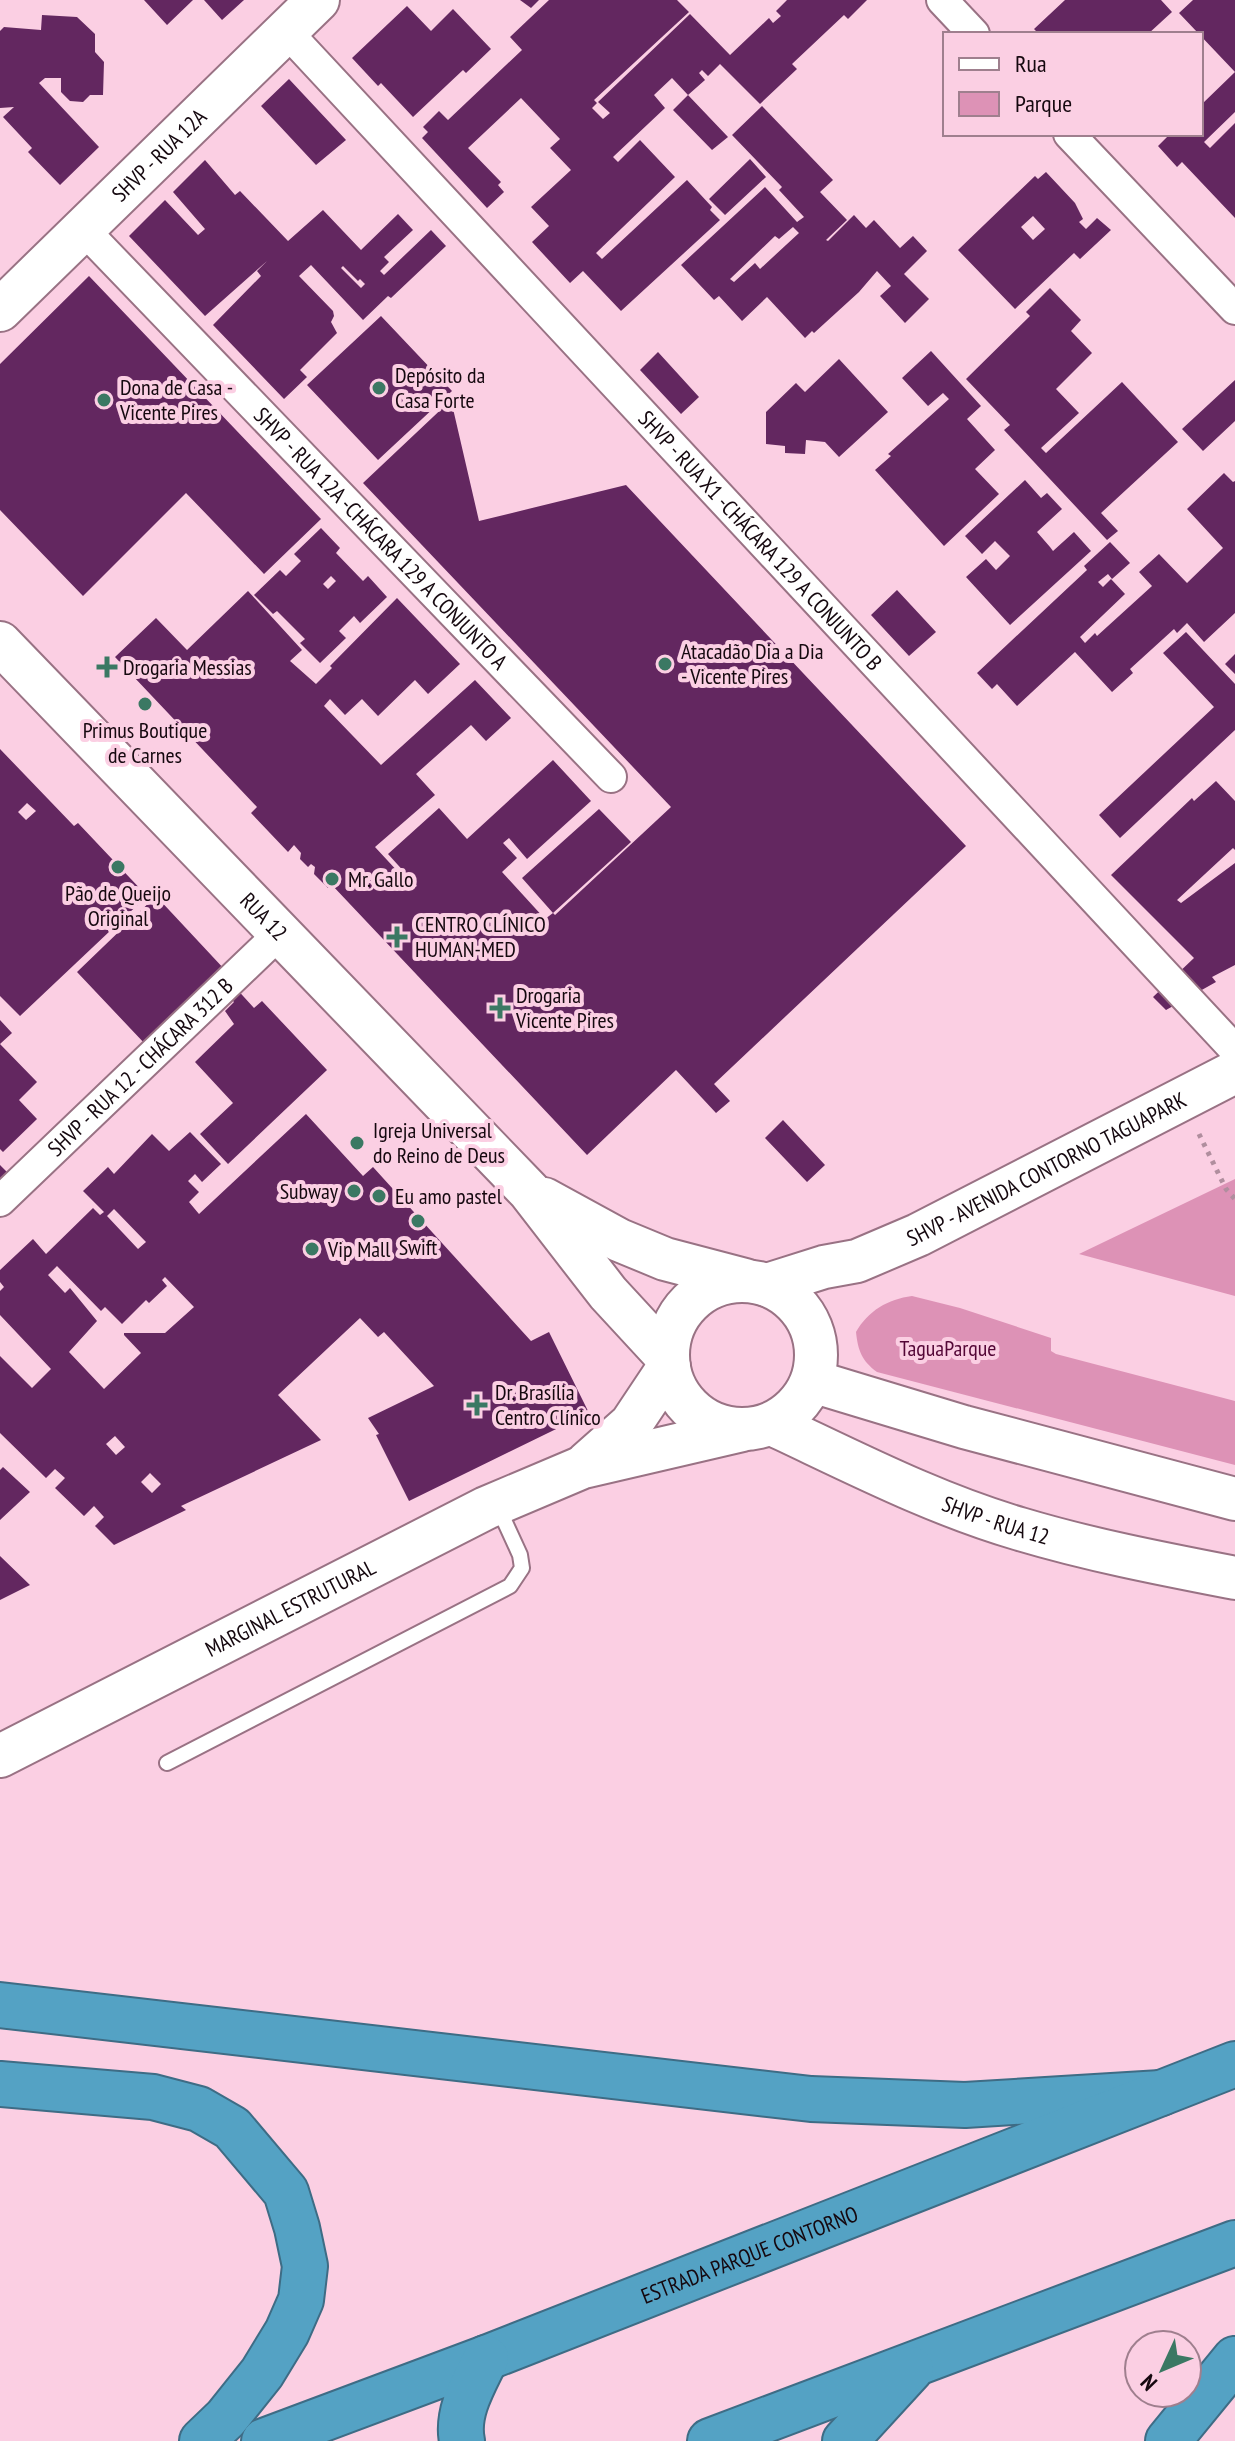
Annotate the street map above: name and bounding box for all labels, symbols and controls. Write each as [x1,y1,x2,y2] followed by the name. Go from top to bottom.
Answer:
[943,32,1203,136] legend
[1015,48,1047,79] text: Rua
[1015,88,1072,119] text: Parque
[106,102,213,207] street label: SHVP - RUA 12A
[395,361,485,414] place label: Depósito da Casa Forte
[119,373,233,426] place label: Dona de Casa - Vicente Pires
[370,379,388,397] marker: Depósito da Casa Forte
[95,391,113,409] marker: Dona de Casa - Vicente Pires
[248,401,514,676] street label: SHVP - RUA 12A -CHÁCARA 129 A CONJUNTO A
[633,405,888,676] street label: SHVP - RUA X1 -CHÁCARA 129 A CONJUNTO B
[681,637,823,690] place label: Atacadão Dia a Dia - Vicente Pires
[123,653,252,681] place label: Drogaria Messias
[656,655,674,673] marker: Atacadão Dia a Dia - Vicente Pires
[98,658,116,676] marker: Drogaria Messias
[136,695,154,713] marker: Primus Boutique de Carnes
[83,716,207,769] place label: Primus Boutique de Carnes
[109,858,127,876] marker: Pão de Queijo Original
[348,865,413,893] place label: Mr. Gallo
[323,870,341,888] marker: Mr. Gallo
[65,879,171,932] place label: Pão de Queijo Original
[234,886,294,946] street label: RUA 12
[415,910,546,963] place label: CENTRO CLÍNICO HUMAN-MED
[386,926,408,948] marker: CENTRO CLÍNICO HUMAN-MED
[42,972,239,1162] street label: SHVP - RUA 12 - CHÁCARA 312 B
[515,981,614,1034] place label: Drogaria Vicente Pires
[491,999,509,1017] marker: Drogaria Vicente Pires
[902,1085,1191,1252] street label: SHVP - AVENIDA CONTORNO TAGUAPARK
[373,1116,505,1169] place label: Igreja Universal do Reino de Deus
[348,1134,366,1152] marker: Igreja Universal do Reino de Deus
[280,1177,339,1205] place label: Subway
[345,1182,363,1200] marker: Subway
[395,1182,503,1210] place label: Eu amo pastel
[370,1187,388,1205] marker: Eu amo pastel
[409,1212,427,1230] marker: Swift
[399,1233,437,1261] place label: Swift
[327,1235,391,1263] place label: Vip Mall
[303,1240,321,1258] marker: Vip Mall
[900,1334,996,1362] park label: TaguaParque
[495,1378,601,1431] place label: Dr. Brasília Centro Clínico
[466,1394,488,1416] marker: Dr. Brasília Centro Clínico
[938,1489,1052,1551] street label: SHVP - RUA 12
[201,1553,380,1663] street label: MARGINAL ESTRUTURAL
[637,2199,862,2310] street label: ESTRADA PARQUE CONTORNO
[1123,2329,1203,2409] north arrow
[1134,2369,1163,2397] text: N

